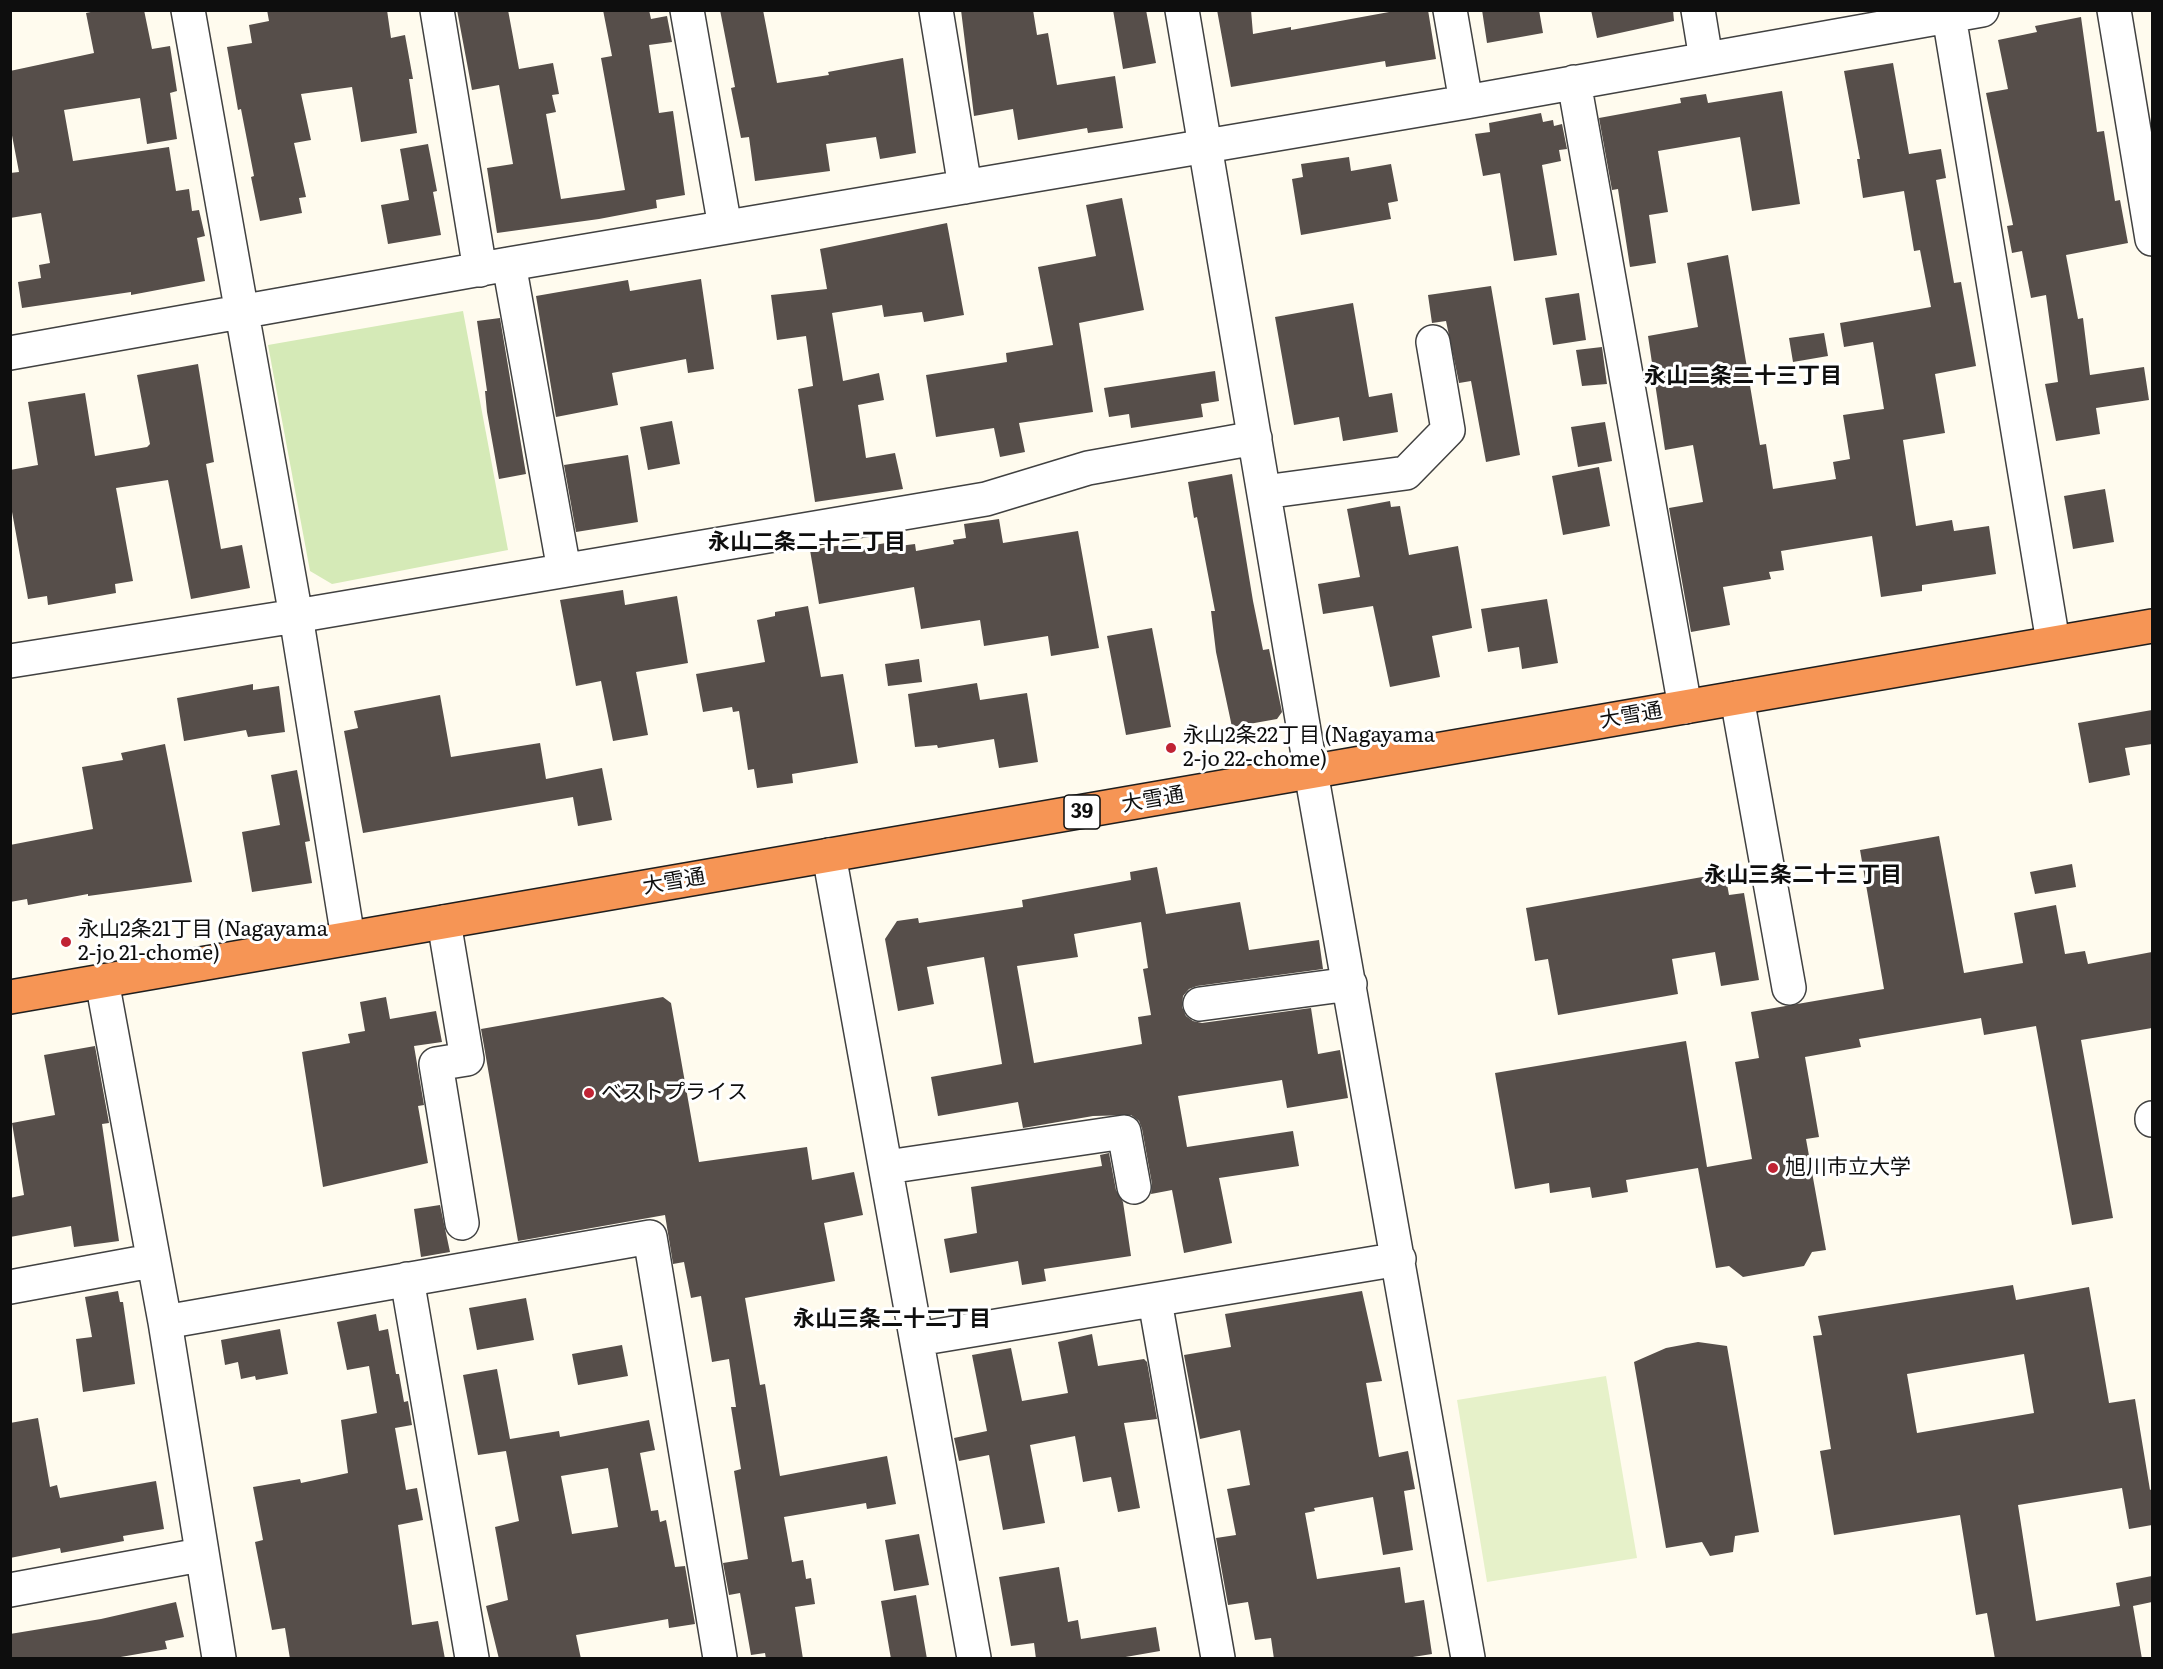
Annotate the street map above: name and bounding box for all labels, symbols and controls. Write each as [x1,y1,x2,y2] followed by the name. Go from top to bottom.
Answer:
[1644,364,1842,390] district label: 永山二条二十三丁目
[708,530,906,556] district label: 永山二条二十二丁目
[1598,698,1664,734] street label: 大雪通
[1183,723,1435,773] place label: 永山2条22丁目 (Nagayama 2-jo 22-chome)
[1164,741,1178,755] marker: 永山2条22丁目 (Nagayama 2-jo 22-chome)
[1120,782,1186,818] street label: 大雪通
[1064,795,1100,829] road number: 39
[1704,863,1902,889] district label: 永山三条二十三丁目
[641,864,707,900] street label: 大雪通
[78,917,328,967] place label: 永山2条21丁目 (Nagayama 2-jo 21-chome)
[59,935,73,949] marker: 永山2条21丁目 (Nagayama 2-jo 21-chome)
[601,1080,748,1106] place label: ベストプライス
[582,1086,596,1100] marker: ベストプライス
[1785,1155,1911,1181] place label: 旭川市立大学
[1766,1161,1780,1175] marker: 旭川市立大学
[793,1307,991,1333] district label: 永山三条二十二丁目

